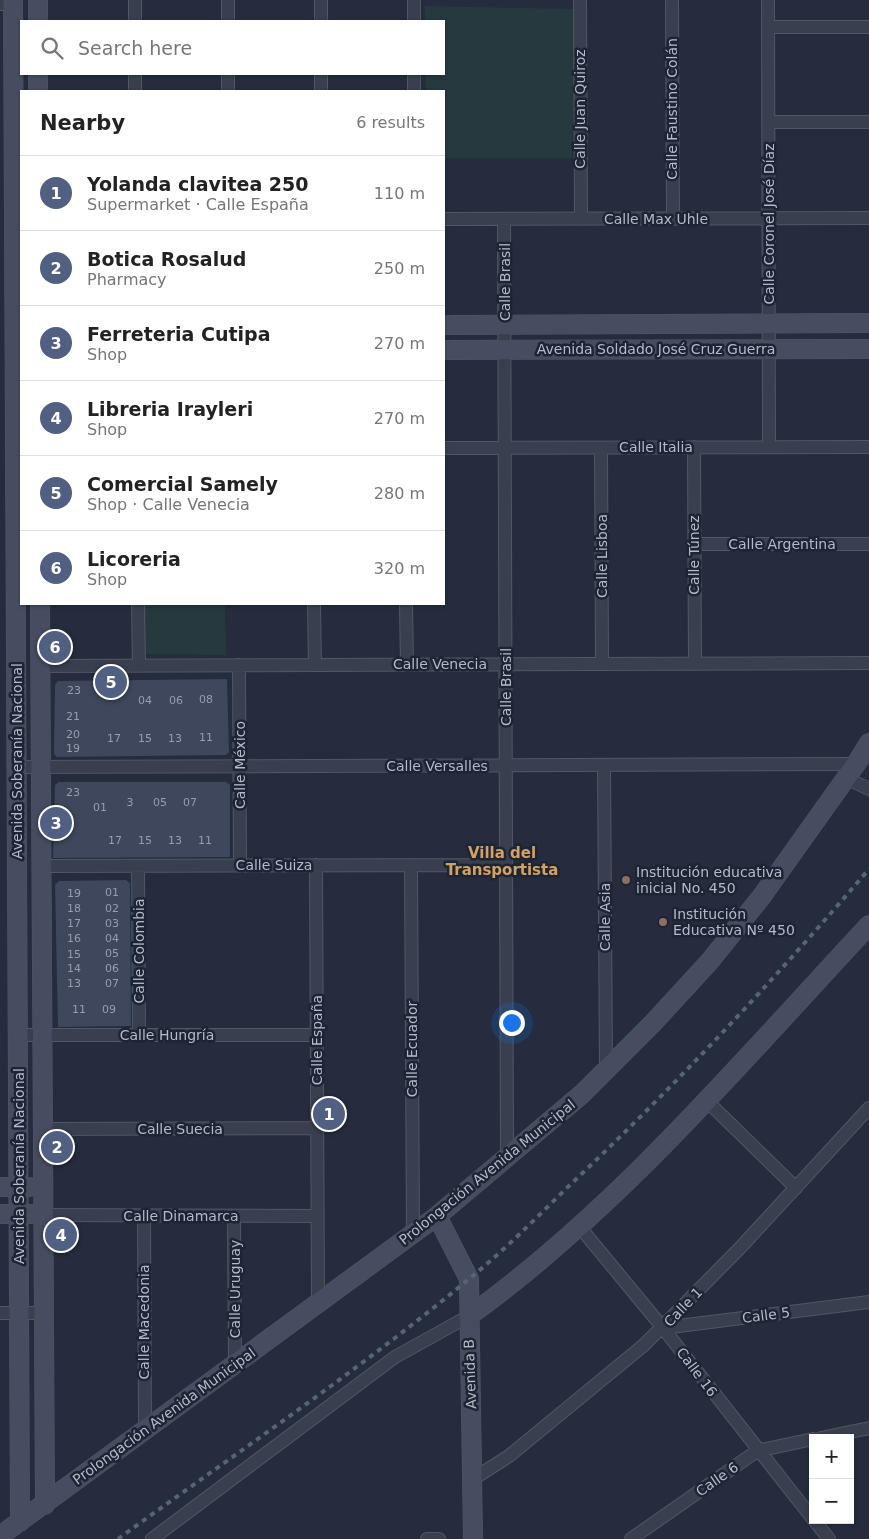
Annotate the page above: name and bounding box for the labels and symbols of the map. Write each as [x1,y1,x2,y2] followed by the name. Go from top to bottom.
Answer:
[664,38,680,180] street label: Calle Faustino Colán
[572,49,588,169] street label: Calle Juan Quiroz
[761,143,777,305] street label: Calle Coronel José Díaz
[604,211,708,227] street label: Calle Max Uhle
[497,243,513,321] street label: Calle Brasil
[537,341,775,357] street label: Avenida Soldado José Cruz Guerra
[619,439,693,455] street label: Calle Italia
[594,514,610,598] street label: Calle Lisboa
[686,515,702,595] street label: Calle Túnez
[728,536,836,552] street label: Calle Argentina
[39,628,71,666] pin: 6
[498,648,514,726] street label: Calle Brasil
[393,656,487,672] street label: Calle Venecia
[9,663,25,859] street label: Avenida Soberanía Nacional
[95,663,127,701] pin: 5
[67,684,81,697] house number: 23
[199,693,213,706] house number: 08
[138,694,152,707] house number: 04
[169,694,183,707] house number: 06
[66,710,80,723] house number: 21
[232,721,248,809] street label: Calle México
[66,728,80,741] house number: 20
[199,731,213,744] house number: 11
[107,732,121,745] house number: 17
[138,732,152,745] house number: 15
[168,732,182,745] house number: 13
[66,742,80,755] house number: 19
[386,758,488,774] street label: Calle Versalles
[66,786,80,799] house number: 23
[127,796,134,809] house number: 3
[153,796,167,809] house number: 05
[183,796,197,809] house number: 07
[93,801,107,814] house number: 01
[40,804,72,842] pin: 3
[108,834,122,847] house number: 17
[138,834,152,847] house number: 15
[168,834,182,847] house number: 13
[198,834,212,847] house number: 11
[446,844,558,879] district label: Villa del Transportista
[236,857,312,873] street label: Calle Suiza
[636,864,782,896] place label: Institución educativa inicial No. 450
[620,874,632,886] marker: Institución educativa inicial No. 450
[597,883,613,951] street label: Calle Asia
[105,886,119,899] house number: 01
[67,887,81,900] house number: 19
[131,899,147,1004] street label: Calle Colombia
[67,902,81,915] house number: 18
[105,902,119,915] house number: 02
[673,906,795,938] place label: Institución Educativa Nº 450
[657,916,669,928] marker: Institución Educativa Nº 450
[67,917,81,930] house number: 17
[105,917,119,930] house number: 03
[67,932,81,945] house number: 16
[105,932,119,945] house number: 04
[105,947,119,960] house number: 05
[67,948,81,961] house number: 15
[67,962,81,975] house number: 14
[105,962,119,975] house number: 06
[67,977,81,990] house number: 13
[105,977,119,990] house number: 07
[309,995,325,1085] street label: Calle España
[404,1001,420,1097] street label: Calle Ecuador
[72,1003,86,1016] house number: 11
[102,1003,116,1016] house number: 09
[499,1010,525,1036] your location
[120,1027,214,1043] street label: Calle Hungría
[11,1068,27,1264] street label: Avenida Soberanía Nacional
[313,1095,345,1133] pin: 1
[396,1096,578,1248] street label: Prolongación Avenida Municipal
[137,1121,223,1137] street label: Calle Suecia
[41,1128,73,1166] pin: 2
[123,1208,239,1224] street label: Calle Dinamarca
[45,1216,77,1254] pin: 4
[227,1240,243,1338] street label: Calle Uruguay
[136,1265,152,1379] street label: Calle Macedonia
[661,1284,705,1330] street label: Calle 1
[741,1304,791,1326] street label: Calle 5
[461,1339,479,1409] street label: Avenida B
[70,1344,258,1488] street label: Prolongación Avenida Municipal
[673,1344,721,1400] street label: Calle 16
[693,1459,741,1499] street label: Calle 6

